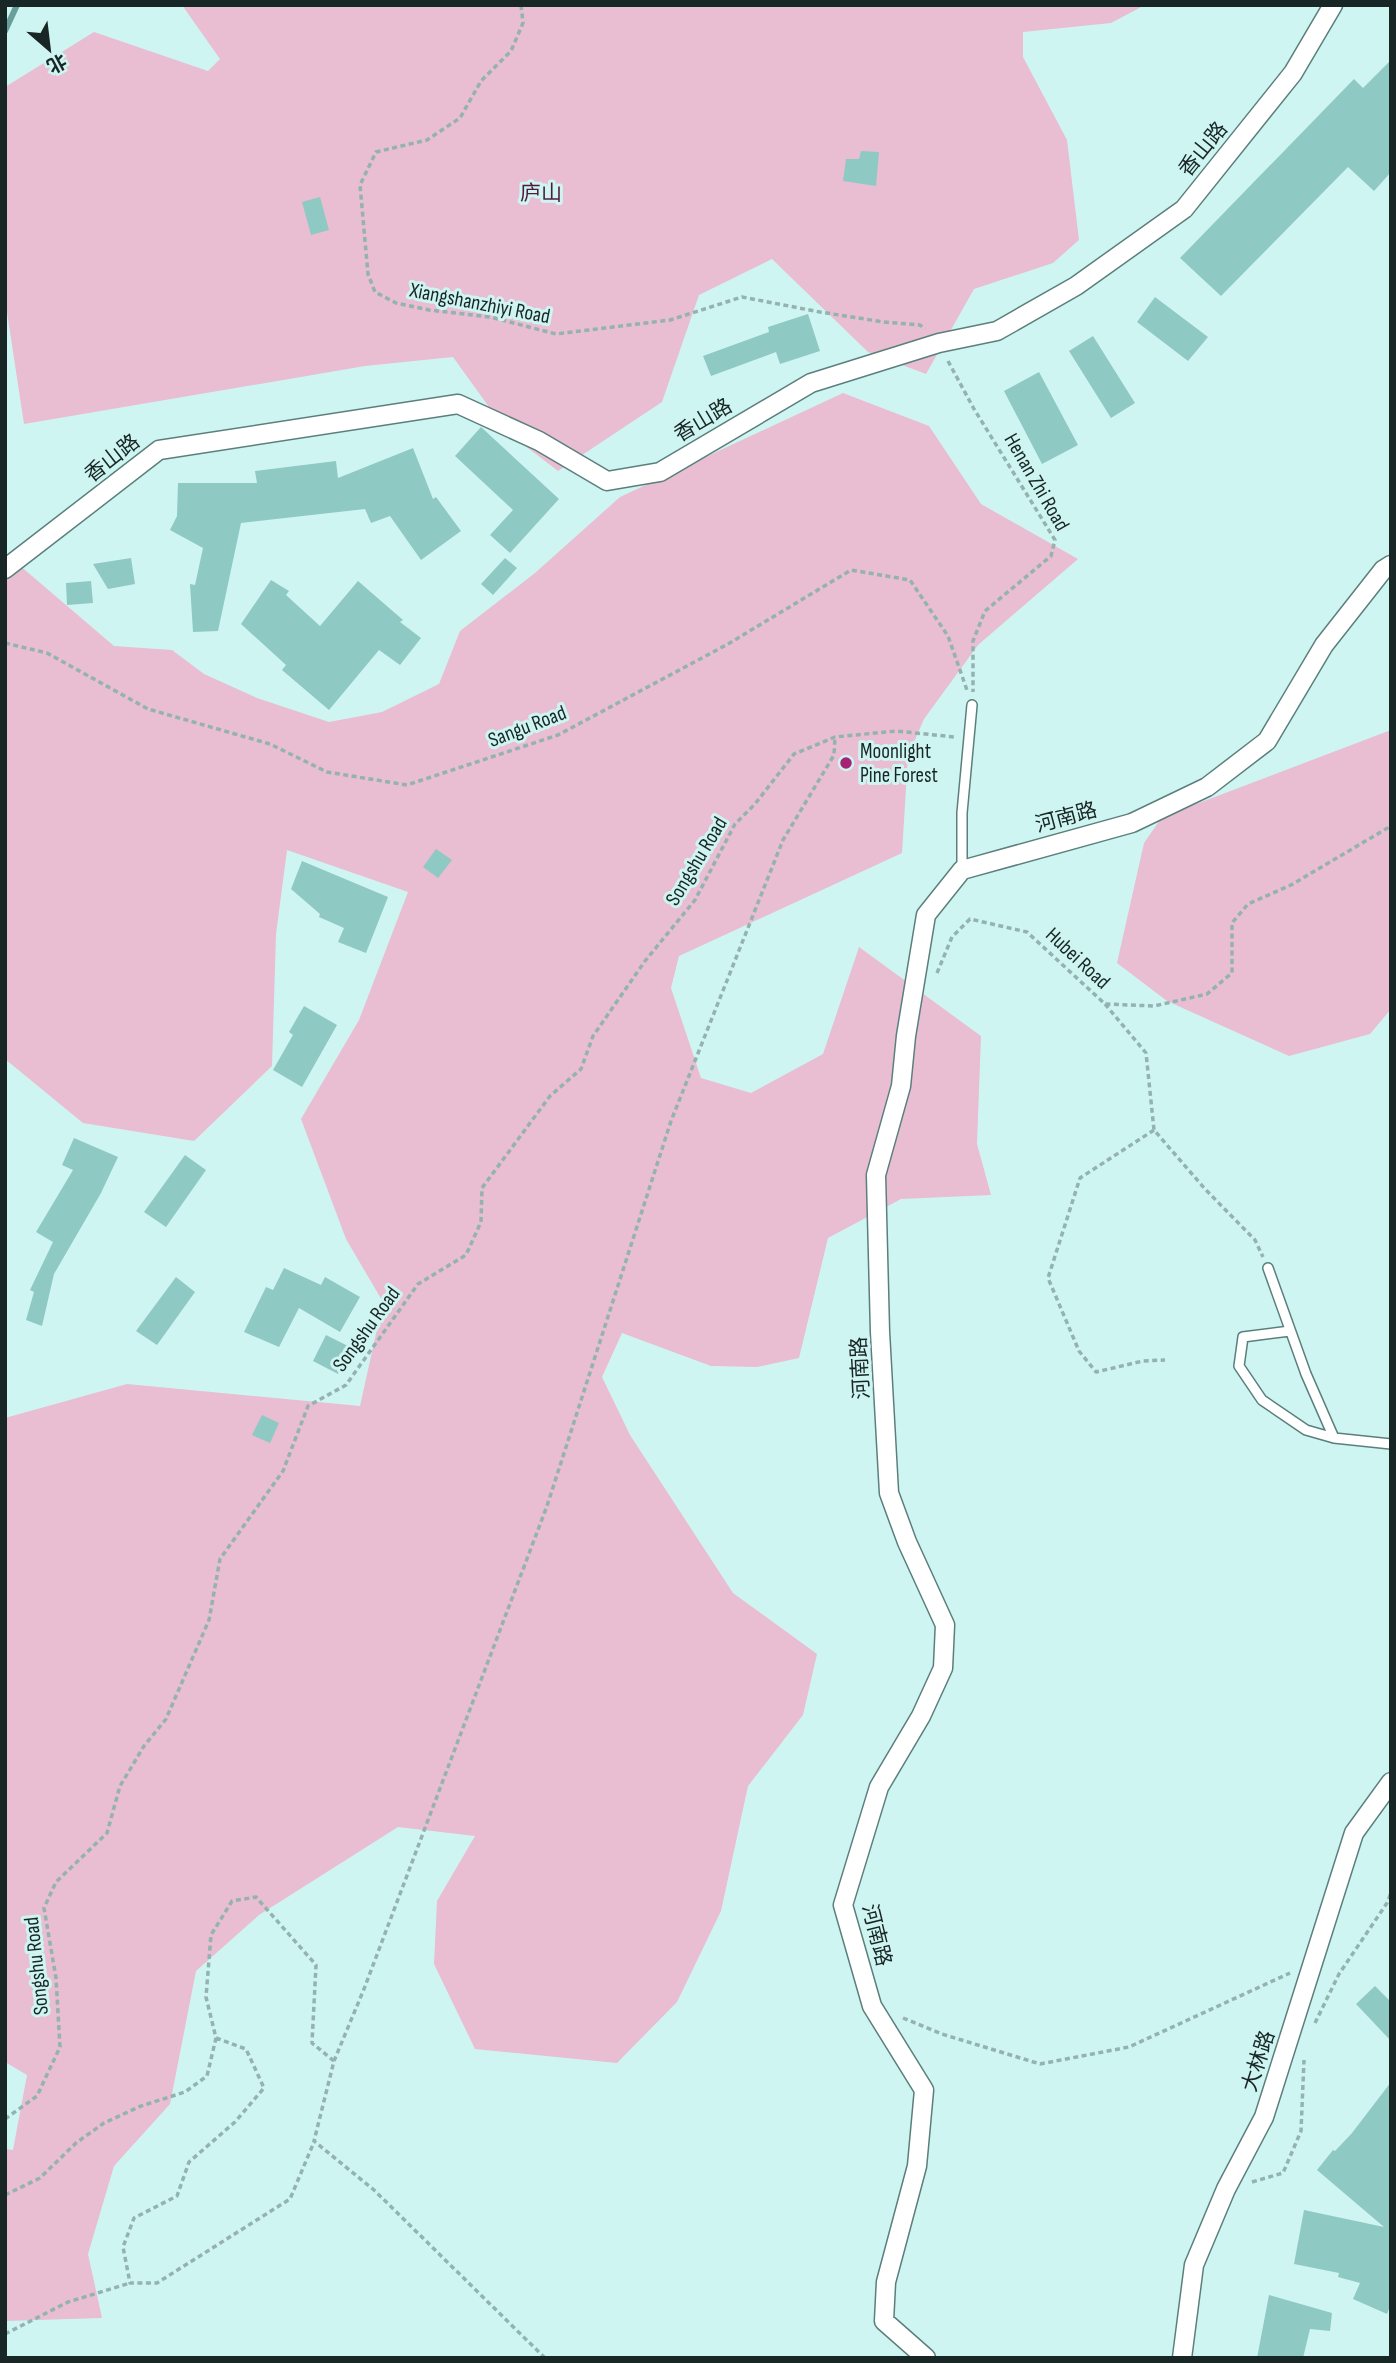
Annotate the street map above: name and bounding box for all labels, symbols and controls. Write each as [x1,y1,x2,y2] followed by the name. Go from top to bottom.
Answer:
[14,14,84,84] north arrow
[42,48,70,77] text: 北
[1174,117,1233,182] street label: 香山路
[520,181,562,206] park label: 庐山
[407,277,552,329] street label: Xiangshanzhiyi Road
[670,393,737,447] street label: 香山路
[80,429,145,488] street label: 香山路
[999,429,1075,535] street label: Henan Zhi Road
[485,700,570,753] street label: Sangu Road
[860,739,938,788] place label: Moonlight Pine Forest
[838,755,854,771] marker: Moonlight Pine Forest
[1032,797,1100,838] street label: 河南路
[660,813,733,910] street label: Songshu Road
[1040,922,1115,994] street label: Hubei Road
[327,1282,406,1377] street label: Songshu Road
[846,1336,875,1400] street label: 河南路
[857,1902,896,1969] street label: 河南路
[19,1916,54,2016] street label: Songshu Road
[1237,2027,1280,2095] street label: 大林路

